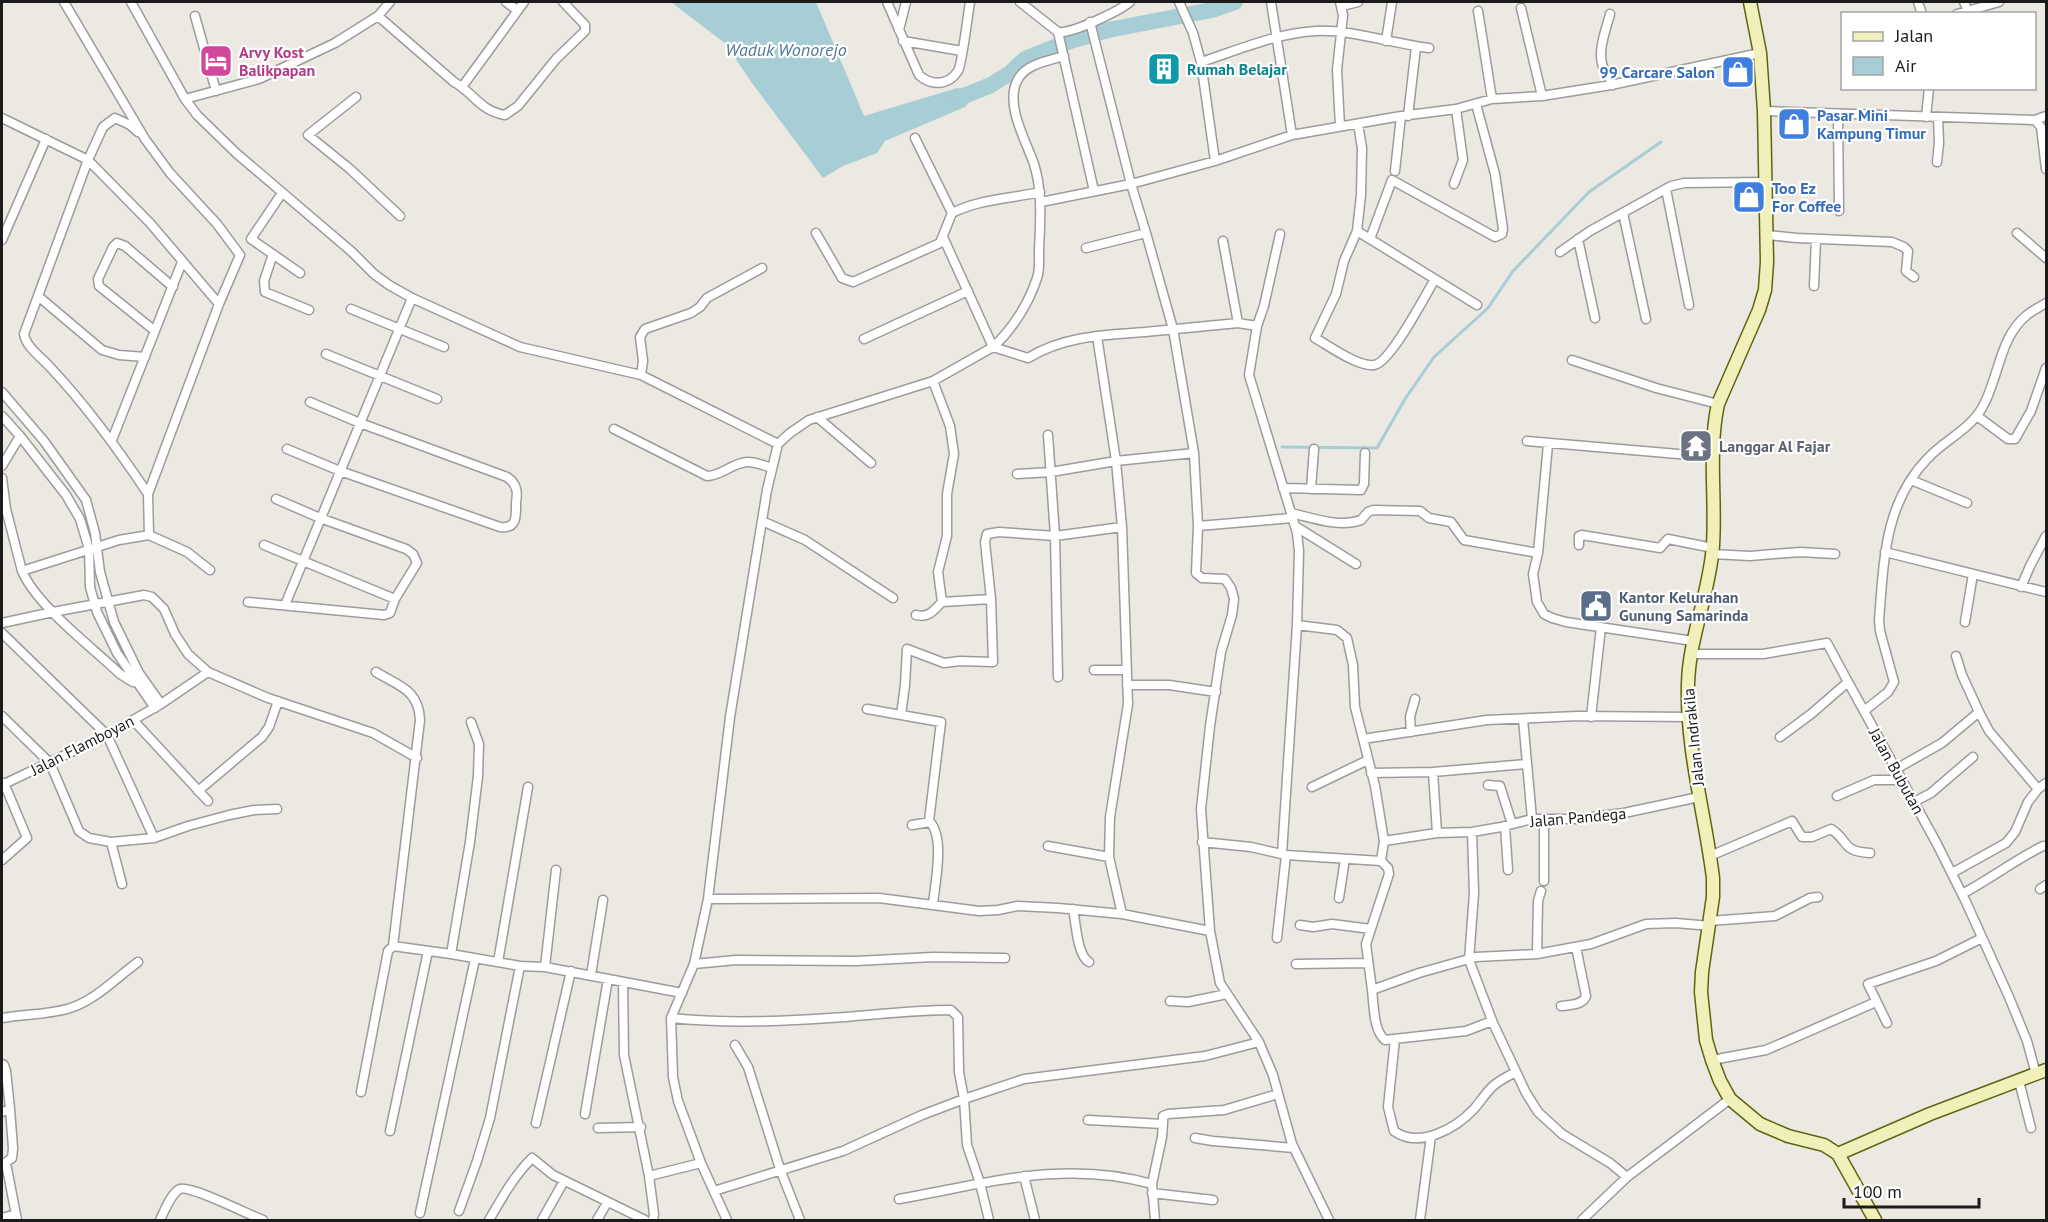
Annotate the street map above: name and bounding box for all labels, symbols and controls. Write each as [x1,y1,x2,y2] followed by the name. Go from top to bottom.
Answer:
[1841,12,2036,90] legend
[1894,24,1933,47] text: Jalan
[725,38,847,61] water label: Waduk Wonorejo
[239,42,315,80] place label: Arvy Kost Balikpapan
[198,43,234,79] hotel icon: Arvy Kost Balikpapan
[1146,51,1182,87] building icon: Rumah Belajar
[1720,54,1756,90] shop icon: 99 Carcare Salon
[1895,54,1916,77] text: Air
[1187,59,1287,79] place label: Rumah Belajar
[1600,62,1715,82] place label: 99 Carcare Salon
[1817,105,1926,143] place label: Pasar Mini Kampung Timur
[1776,106,1812,142] shop icon: Pasar Mini Kampung Timur
[1772,178,1841,216] place label: Too Ez For Coffee
[1731,179,1767,215] shop icon: Too Ez For Coffee
[1678,428,1714,464] temple icon: Langgar Al Fajar
[1719,436,1831,456] place label: Langgar Al Fajar
[1619,587,1749,625] place label: Kantor Kelurahan Gunung Samarinda
[1578,588,1614,624] public building icon: Kantor Kelurahan Gunung Samarinda
[1678,687,1708,788] street label: Jalan Indrakila
[26,710,137,780] street label: Jalan Flamboyan
[1865,723,1929,818] street label: Jalan Bubutan
[1528,803,1627,831] street label: Jalan Pandega
[1844,1171,1979,1209] scale bar
[1853,1180,1902,1203] text: 100 m

